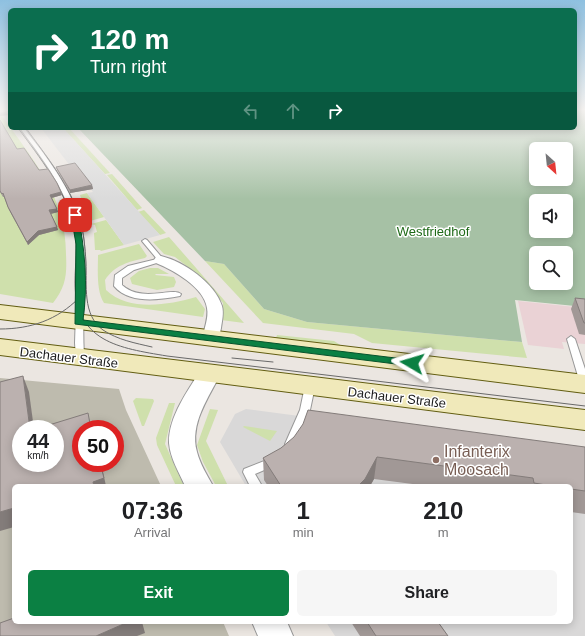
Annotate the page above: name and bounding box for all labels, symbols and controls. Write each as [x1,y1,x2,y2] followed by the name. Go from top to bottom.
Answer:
[24,24,76,76] icon: right
[90,24,169,55] text: 120 m
[90,57,166,77] text: Turn right
[240,100,262,122] icon: left
[282,100,304,122] icon: ahead
[324,100,346,122] icon: right
[529,142,573,186] north arrow
[529,142,573,290] map controls
[529,194,573,238] button: sound
[58,198,92,232] pin
[64,204,86,226] icon: arrive
[397,224,470,239] park label: Westfriedhof
[529,246,573,290] button: search
[391,342,433,384] position arrow
[19,344,119,371] street label: Dachauer Straße
[347,384,447,411] street label: Dachauer Straße
[72,420,124,472] speed limit sign: 50
[27,430,49,452] text: 44
[444,443,510,478] place label: Infanterix Moosach
[27,450,49,461] text: km/h
[431,455,441,465] marker: Infanterix Moosach
[122,497,183,524] text: 07:36
[296,497,310,524] text: 1
[423,497,463,524] text: 210
[134,525,171,540] text: Arrival
[293,525,314,540] text: min
[438,525,449,540] text: m
[28,570,289,616] button: Exit
[297,570,557,616] button: Share

